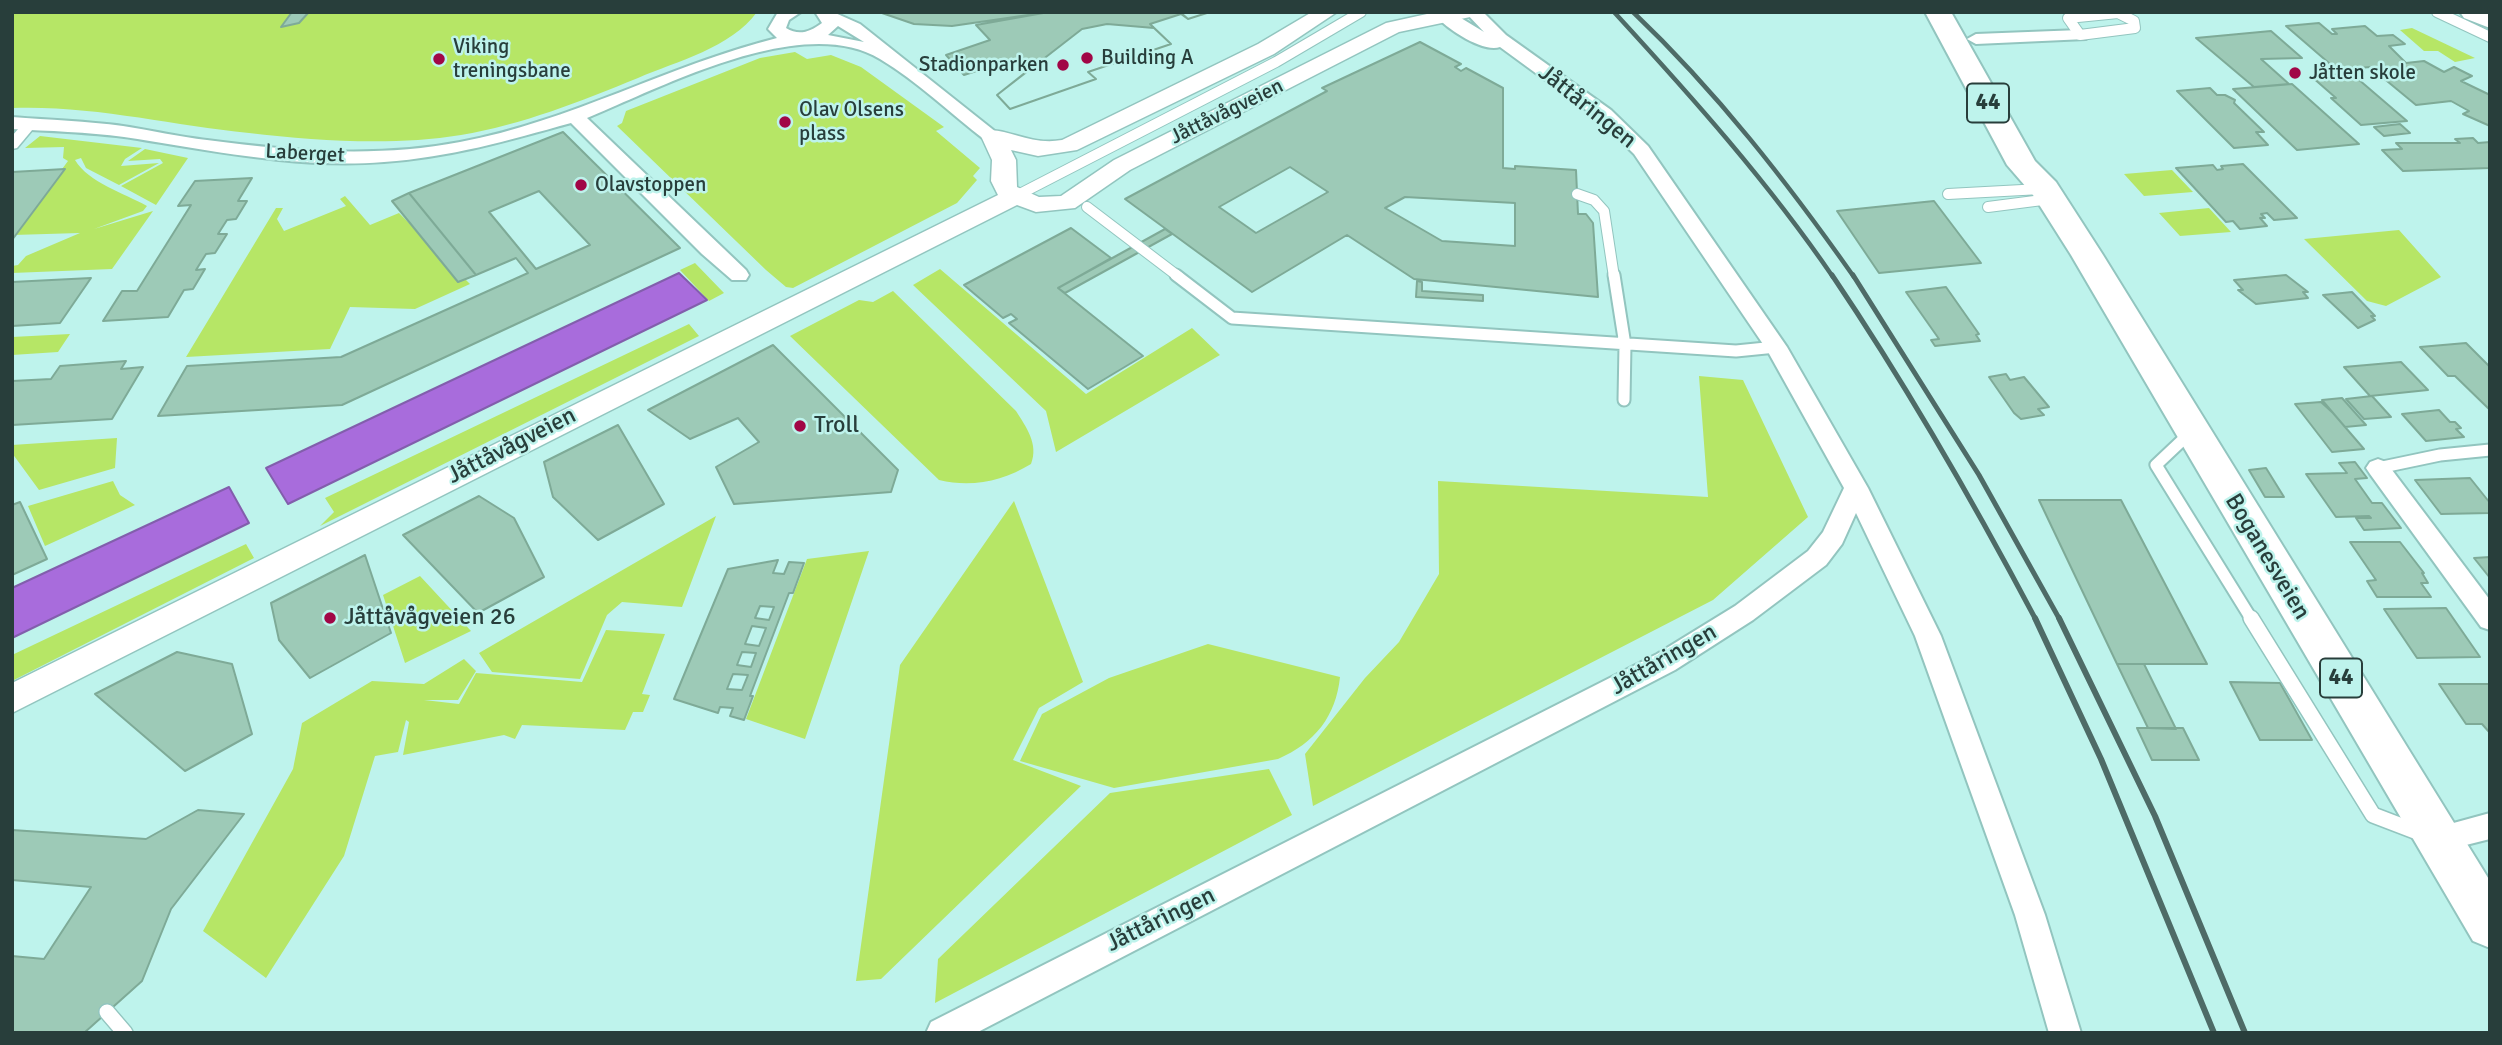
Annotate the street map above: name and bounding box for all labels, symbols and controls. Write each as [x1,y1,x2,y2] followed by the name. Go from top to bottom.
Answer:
[453,34,571,84] place label: Viking treningsbane
[1101,45,1194,71] place label: Building A
[1079,50,1095,66] marker: Building A
[431,51,447,67] marker: Viking treningsbane
[919,52,1049,78] place label: Stadionparken
[1055,57,1071,73] marker: Stadionparken
[1532,59,1642,155] street label: Jåttåringen
[2309,60,2416,86] place label: Jåtten skole
[2287,65,2303,81] marker: Jåtten skole
[1166,74,1288,150] street label: Jåttåvågveien
[1967,83,2009,122] road number: 44
[799,97,904,147] place label: Olav Olsens plass
[777,114,793,130] marker: Olav Olsens plass
[265,139,345,169] street label: Laberget
[595,172,706,198] place label: Olavstoppen
[573,177,589,193] marker: Olavstoppen
[443,401,581,491] street label: Jåttåvågveien
[814,412,859,440] place label: Troll
[792,418,808,434] marker: Troll
[2218,489,2316,625] street label: Boganesveien
[344,604,516,632] place label: Jåttåvågveien 26
[322,610,338,626] marker: Jåttåvågveien 26
[1606,618,1722,702] street label: Jåttåringen
[2320,658,2362,698] road number: 44
[1102,881,1220,959] street label: Jåttåringen

